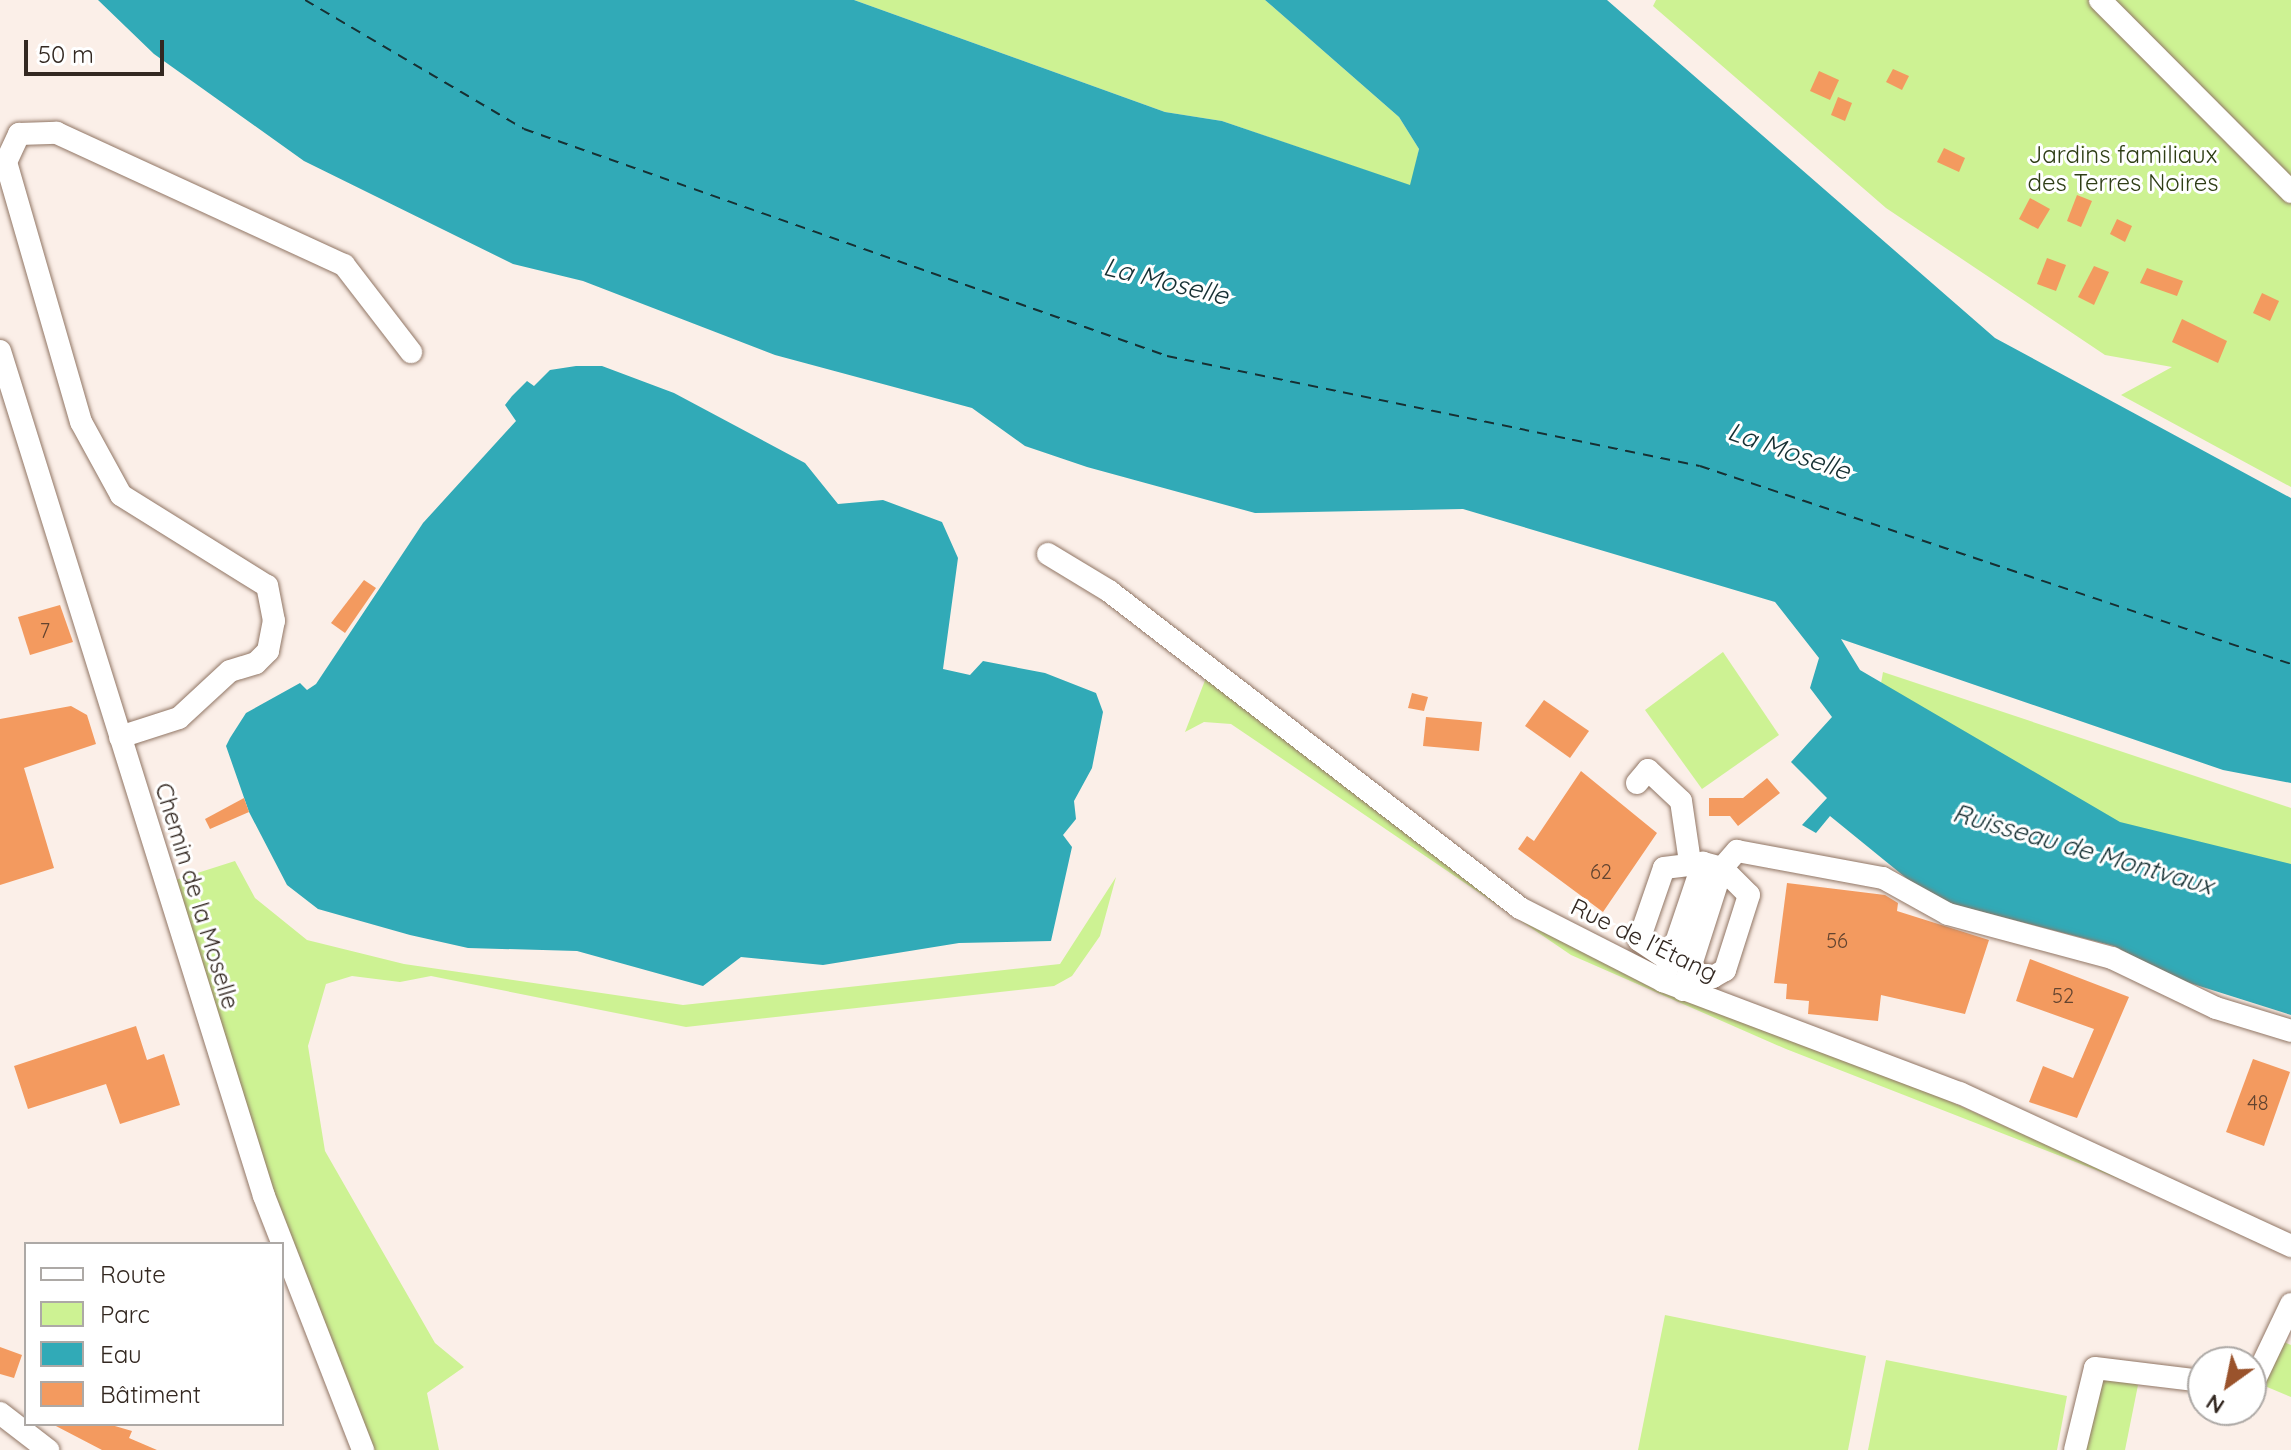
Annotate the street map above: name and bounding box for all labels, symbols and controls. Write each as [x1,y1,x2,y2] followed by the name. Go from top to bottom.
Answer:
[28,24,168,74] scale bar
[38,39,94,69] text: 50 m
[2027,141,2219,197] park label: Jardins familiaux des Terres Noires
[1101,250,1231,312] water label: La Moselle
[1724,416,1854,486] water label: La Moselle
[40,618,50,642] house number: 7
[149,779,245,1013] street label: Chemin de la Moselle
[1949,797,2217,901] water label: Ruisseau de Montvaux
[1590,859,1612,883] house number: 62
[1566,892,1722,988] street label: Rue de l'Étang
[1826,928,1848,952] house number: 56
[2052,983,2074,1007] house number: 52
[2247,1090,2269,1114] house number: 48
[24,1242,284,1426] legend
[100,1259,166,1289] text: Route
[100,1299,150,1329] text: Parc
[100,1339,142,1369] text: Eau
[2187,1346,2267,1426] north arrow
[100,1379,201,1409] text: Bâtiment
[2201,1388,2229,1421] text: N

